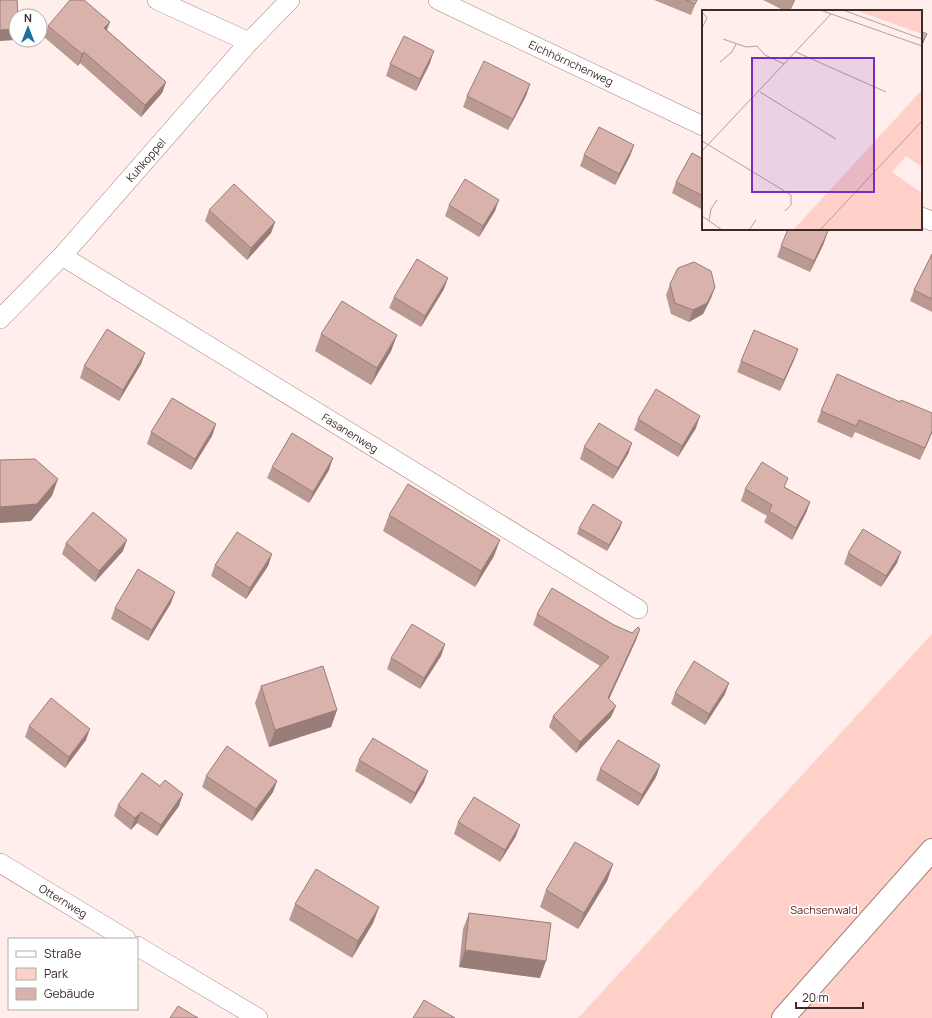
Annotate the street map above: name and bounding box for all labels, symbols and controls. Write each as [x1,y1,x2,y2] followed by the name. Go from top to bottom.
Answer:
[8,8,48,48] north arrow
[24,10,32,25] text: N
[702,10,922,230] inset map
[527,36,616,89] street label: Eichhörnchenweg
[123,135,169,185] street label: Kuhkoppel
[319,409,381,456] street label: Fasanenweg
[36,880,90,921] street label: Otternweg
[790,902,858,917] park label: Sachsenwald
[8,938,138,1010] legend
[44,945,81,962] text: Straße
[44,965,69,982] text: Park
[796,984,863,1010] scale bar
[44,985,95,1002] text: Gebäude
[802,989,829,1006] text: 20 m

